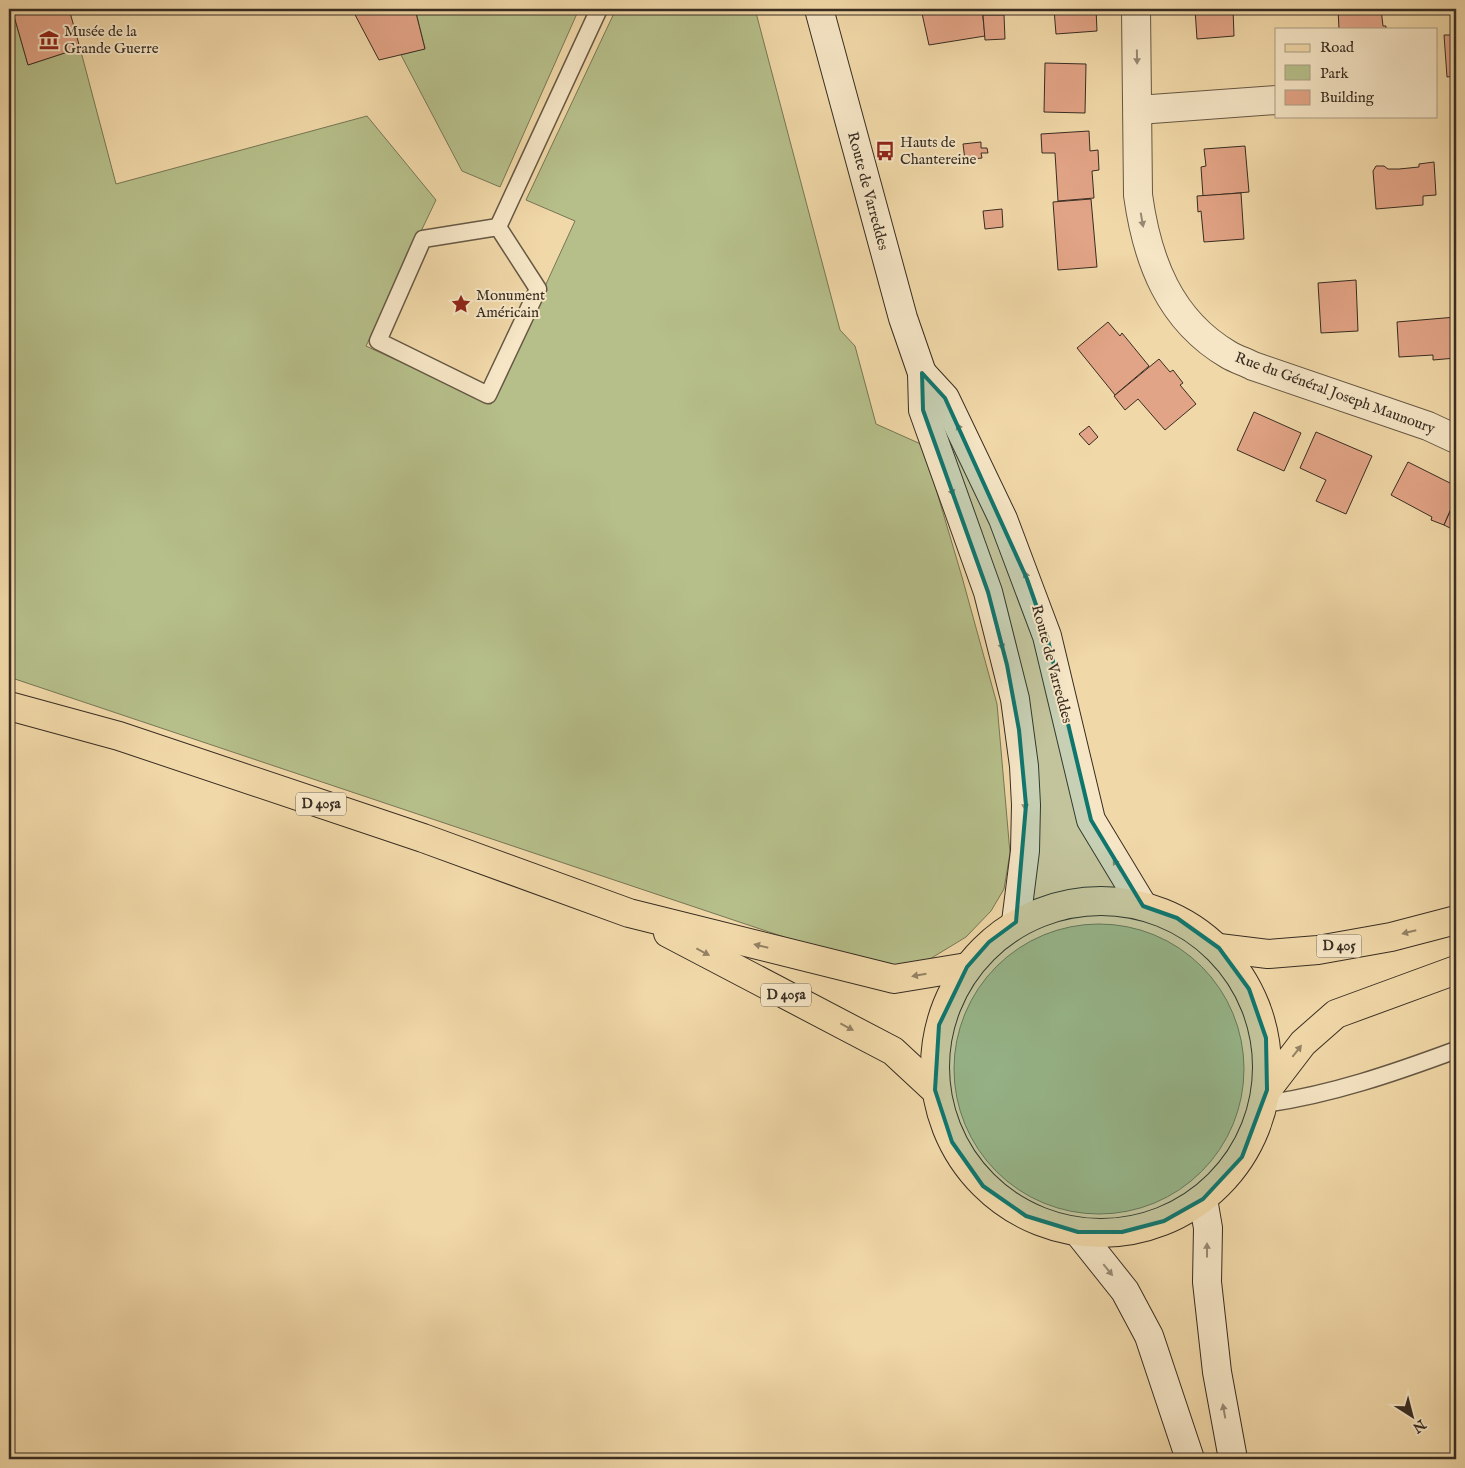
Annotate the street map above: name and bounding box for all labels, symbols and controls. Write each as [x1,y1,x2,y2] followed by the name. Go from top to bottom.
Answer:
[64,22,159,58] place label: Musée de la Grande Guerre
[1275,28,1438,118] legend
[38,29,60,51] museum icon: Musée de la Grande Guerre
[1320,38,1355,57] text: Road
[1133,50,1141,66] one-way arrow
[1320,64,1350,83] text: Park
[1320,88,1375,107] text: Building
[843,130,893,252] street label: Route de Varreddes
[900,133,977,169] place label: Hauts de Chantereine
[874,140,896,162] bus stop icon: Hauts de Chantereine
[1138,212,1146,228] one-way arrow
[475,286,545,322] place label: Monument Américain
[450,293,472,315] place icon: Monument Américain
[1232,348,1438,438] street label: Rue du Général Joseph Maunoury
[956,423,964,437] one-way arrow
[947,482,955,497] one-way arrow
[1023,570,1031,585] one-way arrow
[1027,603,1077,725] street label: Route de Varreddes
[998,636,1006,651] one-way arrow
[296,792,346,816] road number: D 405a
[1021,796,1029,812] one-way arrow
[1112,858,1122,872] one-way arrow
[1402,928,1417,936] one-way arrow
[1316,934,1362,958] road number: D 405
[753,942,768,950] one-way arrow
[696,948,710,956] one-way arrow
[910,971,926,979] one-way arrow
[761,984,811,1006] road number: D 405a
[840,1023,854,1031] one-way arrow
[1291,1045,1302,1058] one-way arrow
[1204,1242,1212,1258] one-way arrow
[1103,1264,1114,1277] one-way arrow
[1388,1390,1438,1440] north arrow
[1220,1403,1228,1419] one-way arrow
[1409,1414,1430,1437] text: N

